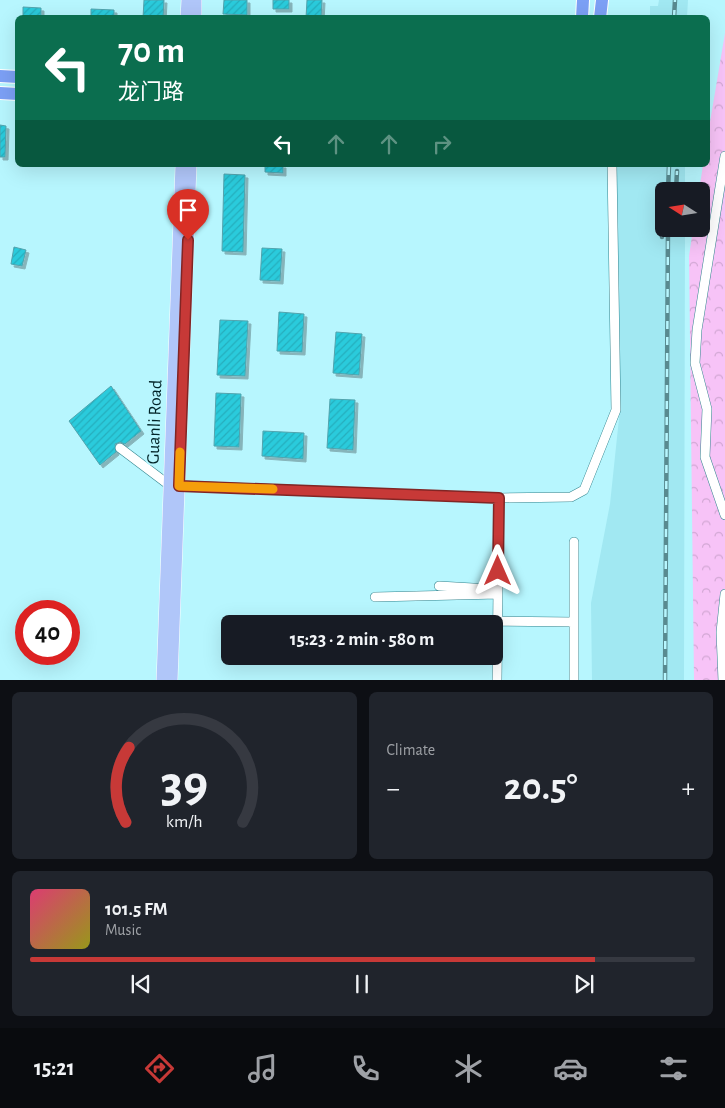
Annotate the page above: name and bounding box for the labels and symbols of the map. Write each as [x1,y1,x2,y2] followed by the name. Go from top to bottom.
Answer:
[655,182,710,238] north arrow
[167,189,209,240] pin
[145,379,165,465] street label: Guanli Road
[471,544,523,596] position arrow
[15,600,80,665] speed limit sign: 40

